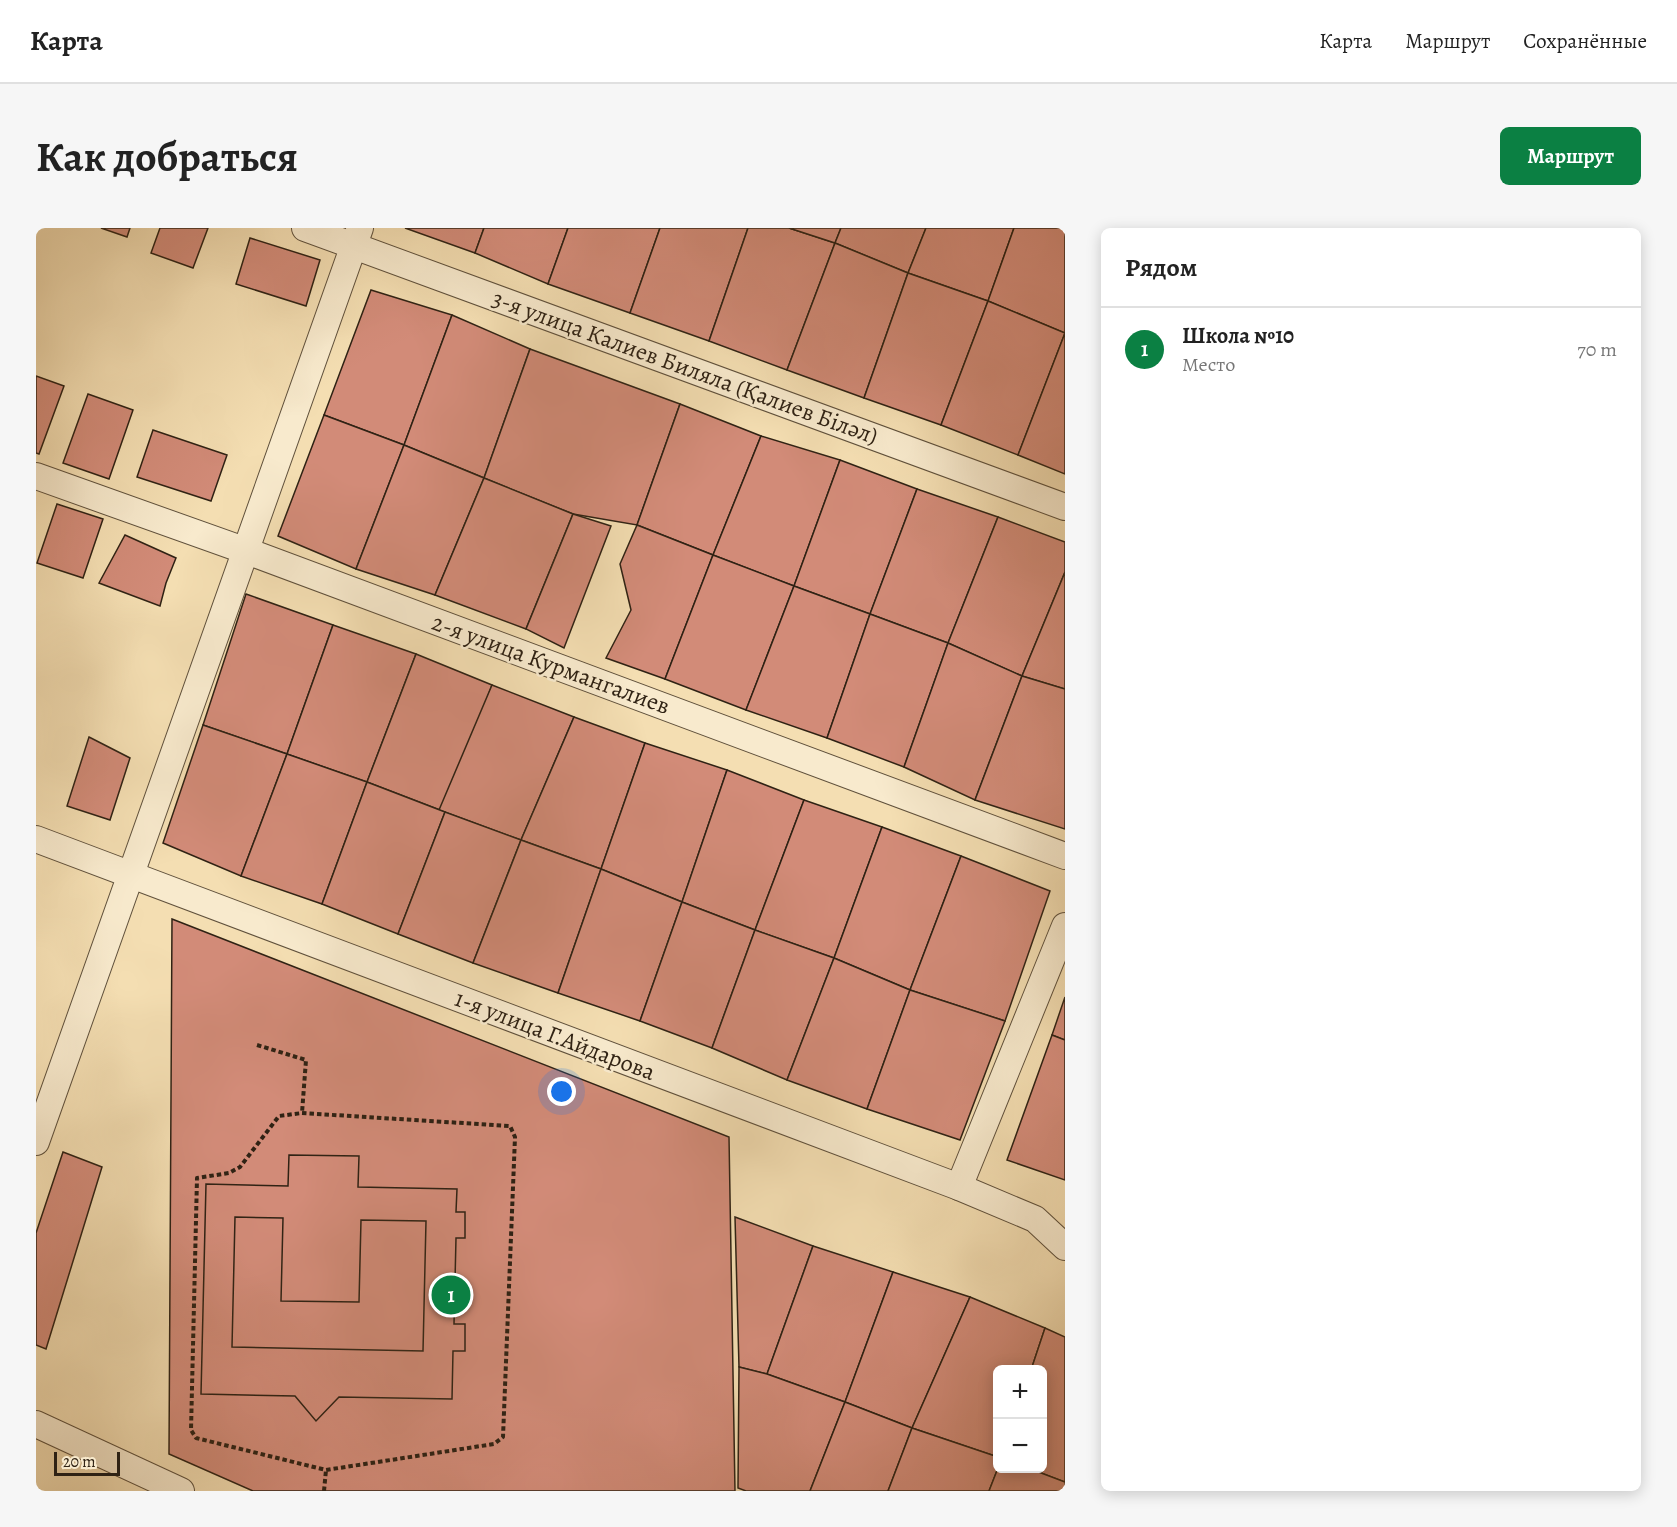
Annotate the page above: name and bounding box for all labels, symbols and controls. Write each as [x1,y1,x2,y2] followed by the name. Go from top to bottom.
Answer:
[30,22,103,60] text: Карта
[1319,27,1372,55] text: Карта
[1405,27,1490,55] text: Маршрут
[1523,27,1647,55] text: Сохранённые
[1500,127,1641,185] button: Маршрут
[36,128,298,185] text: Как добраться
[1125,250,1197,285] text: Рядом
[488,282,882,452] street label: 3-я улица Калиев Биляла (Қалиев Біләл)
[1182,321,1294,351] text: Школа №10
[1141,336,1148,363] text: 1
[1577,336,1617,363] text: 70 m
[1182,351,1235,378] text: Место
[428,606,674,722] street label: 2-я улица Курмангалиев
[450,982,660,1088] street label: 1-я улица Г.Айдарова
[547,1077,576,1106] your location
[432,1272,470,1318] pin: 1
[993,1365,1047,1473] map controls
[993,1365,1047,1419] button: +
[993,1419,1047,1473] button: −
[54,1449,120,1476] scale bar
[63,1451,96,1473] text: 20 m

